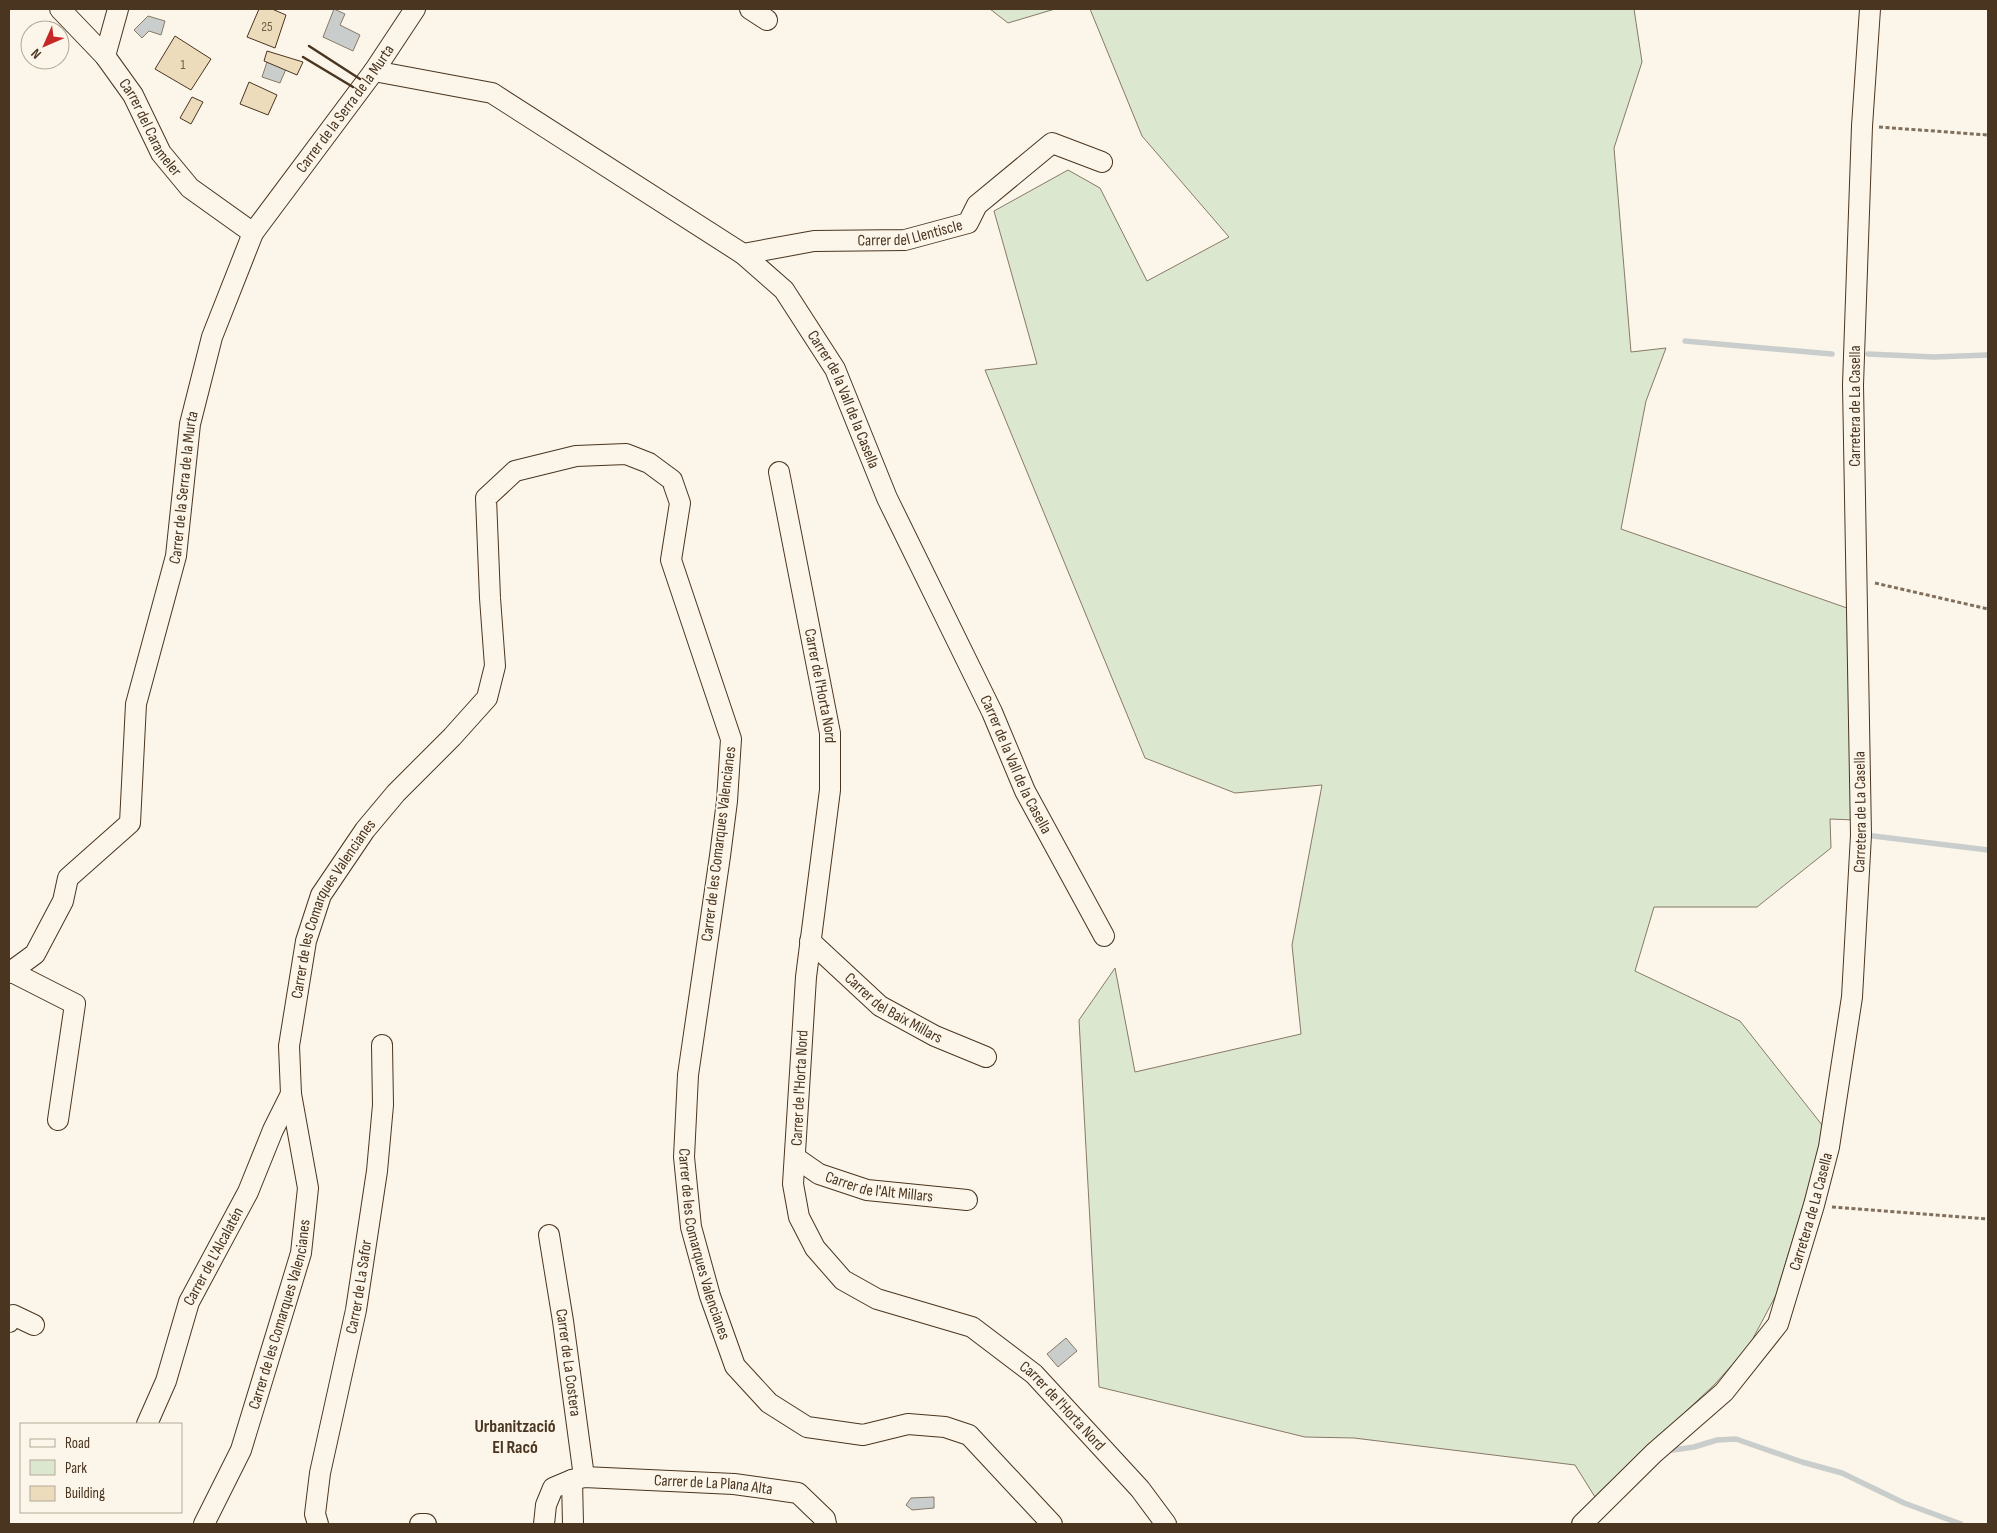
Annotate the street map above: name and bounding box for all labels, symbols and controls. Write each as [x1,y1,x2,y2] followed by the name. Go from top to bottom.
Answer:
[261,18,273,35] house number: 25
[20,20,70,70] north arrow
[292,41,398,176] street label: Carrer de la Serra de la Murta
[28,45,45,62] text: N
[181,56,186,73] house number: 1
[115,75,186,180] street label: Carrer del Carameler
[857,215,965,250] street label: Carrer del Llentiscle
[803,327,884,471] street label: Carrer de la Vall de la Casella
[1846,345,1865,467] street label: Carretera de La Casella
[165,409,202,566] street label: Carrer de la Serra de la Murta
[800,627,840,743] street label: Carrer de l'Horta Nord
[976,692,1056,837] street label: Carrer de la Vall de la Casella
[698,745,740,943] street label: Carrer de les Comarques Valencianes
[1849,751,1871,873] street label: Carretera de La Casella
[287,815,380,1000] street label: Carrer de les Comarques Valencianes
[841,969,945,1048] street label: Carrer del Baix Millars
[787,1030,813,1146] street label: Carrer de l'Horta Nord
[674,1148,734,1343] street label: Carrer de les Comarques Valencianes
[1785,1151,1837,1273] street label: Carretera de La Casella
[823,1167,934,1206] street label: Carrer de l'Alt Millars
[179,1204,248,1309] street label: Carrer de L'Alcalatén
[244,1218,314,1412] street label: Carrer de les Comarques Valencianes
[342,1238,376,1336] street label: Carrer de La Safor
[552,1307,585,1417] street label: Carrer de La Costera
[1016,1357,1109,1454] street label: Carrer de l'Horta Nord
[474,1416,556,1458] district label: Urbanització El Racó
[20,1423,182,1513] legend
[65,1434,90,1453] text: Road
[65,1459,87,1478] text: Park
[653,1471,774,1499] street label: Carrer de La Plana Alta
[65,1484,105,1503] text: Building

